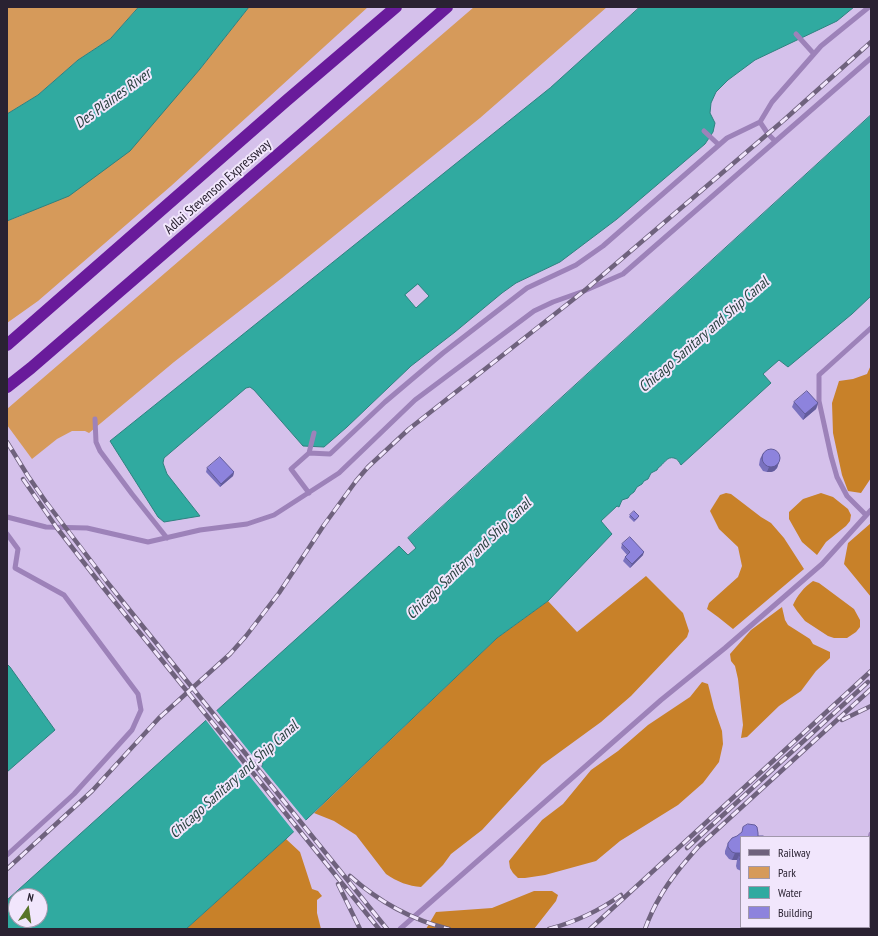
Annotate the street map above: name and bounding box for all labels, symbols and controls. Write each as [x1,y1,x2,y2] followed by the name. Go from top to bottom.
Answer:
[72,65,154,133] water label: Des Plaines River
[161,136,275,238] street label: Adlai Stevenson Expressway
[635,274,773,396] water label: Chicago Sanitary and Ship Canal
[403,495,535,623] water label: Chicago Sanitary and Ship Canal
[166,718,302,842] water label: Chicago Sanitary and Ship Canal
[740,836,870,928] legend
[778,845,810,860] text: Railway
[778,865,796,880] text: Park
[778,885,802,900] text: Water
[8,888,48,928] north arrow
[26,890,35,905] text: N
[778,905,813,920] text: Building

